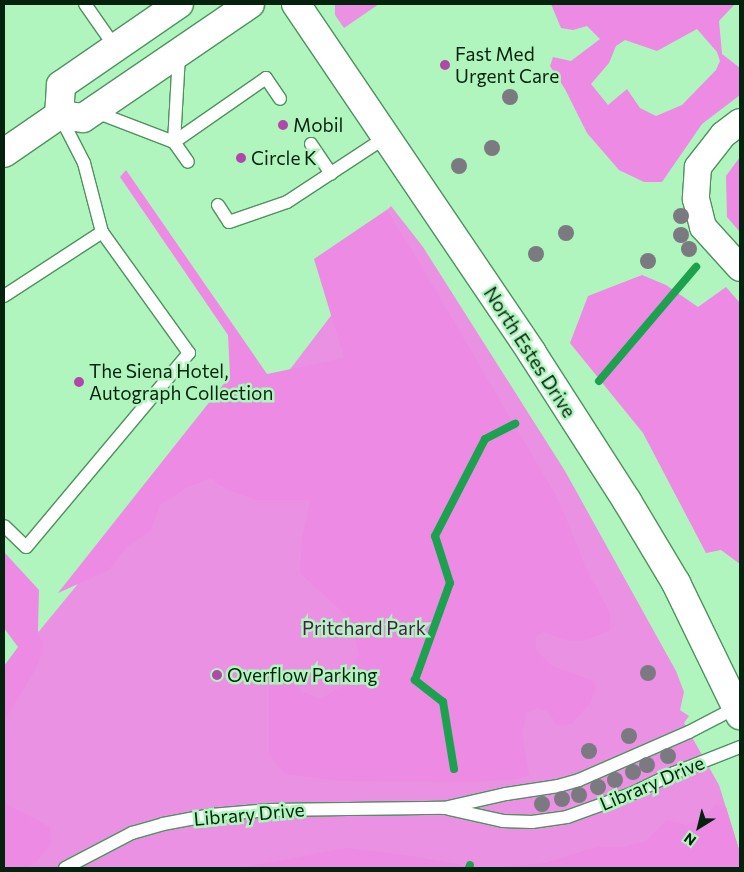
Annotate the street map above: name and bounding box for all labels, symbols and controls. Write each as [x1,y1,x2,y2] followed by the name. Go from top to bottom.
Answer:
[455,43,559,87] place label: Fast Med Urgent Care
[439,59,451,71] marker: Fast Med Urgent Care
[293,114,343,136] place label: Mobil
[277,119,289,131] marker: Mobil
[251,147,317,169] place label: Circle K
[235,152,247,164] marker: Circle K
[479,282,581,422] street label: North Estes Drive
[89,360,273,404] place label: The Siena Hotel, Autograph Collection
[73,376,85,388] marker: The Siena Hotel, Autograph Collection
[302,617,426,639] park label: Pritchard Park
[227,664,378,686] place label: Overflow Parking
[211,669,223,681] marker: Overflow Parking
[596,751,708,815] street label: Library Drive
[193,798,305,830] street label: Library Drive
[674,802,724,852] north arrow
[681,830,699,850] text: N

